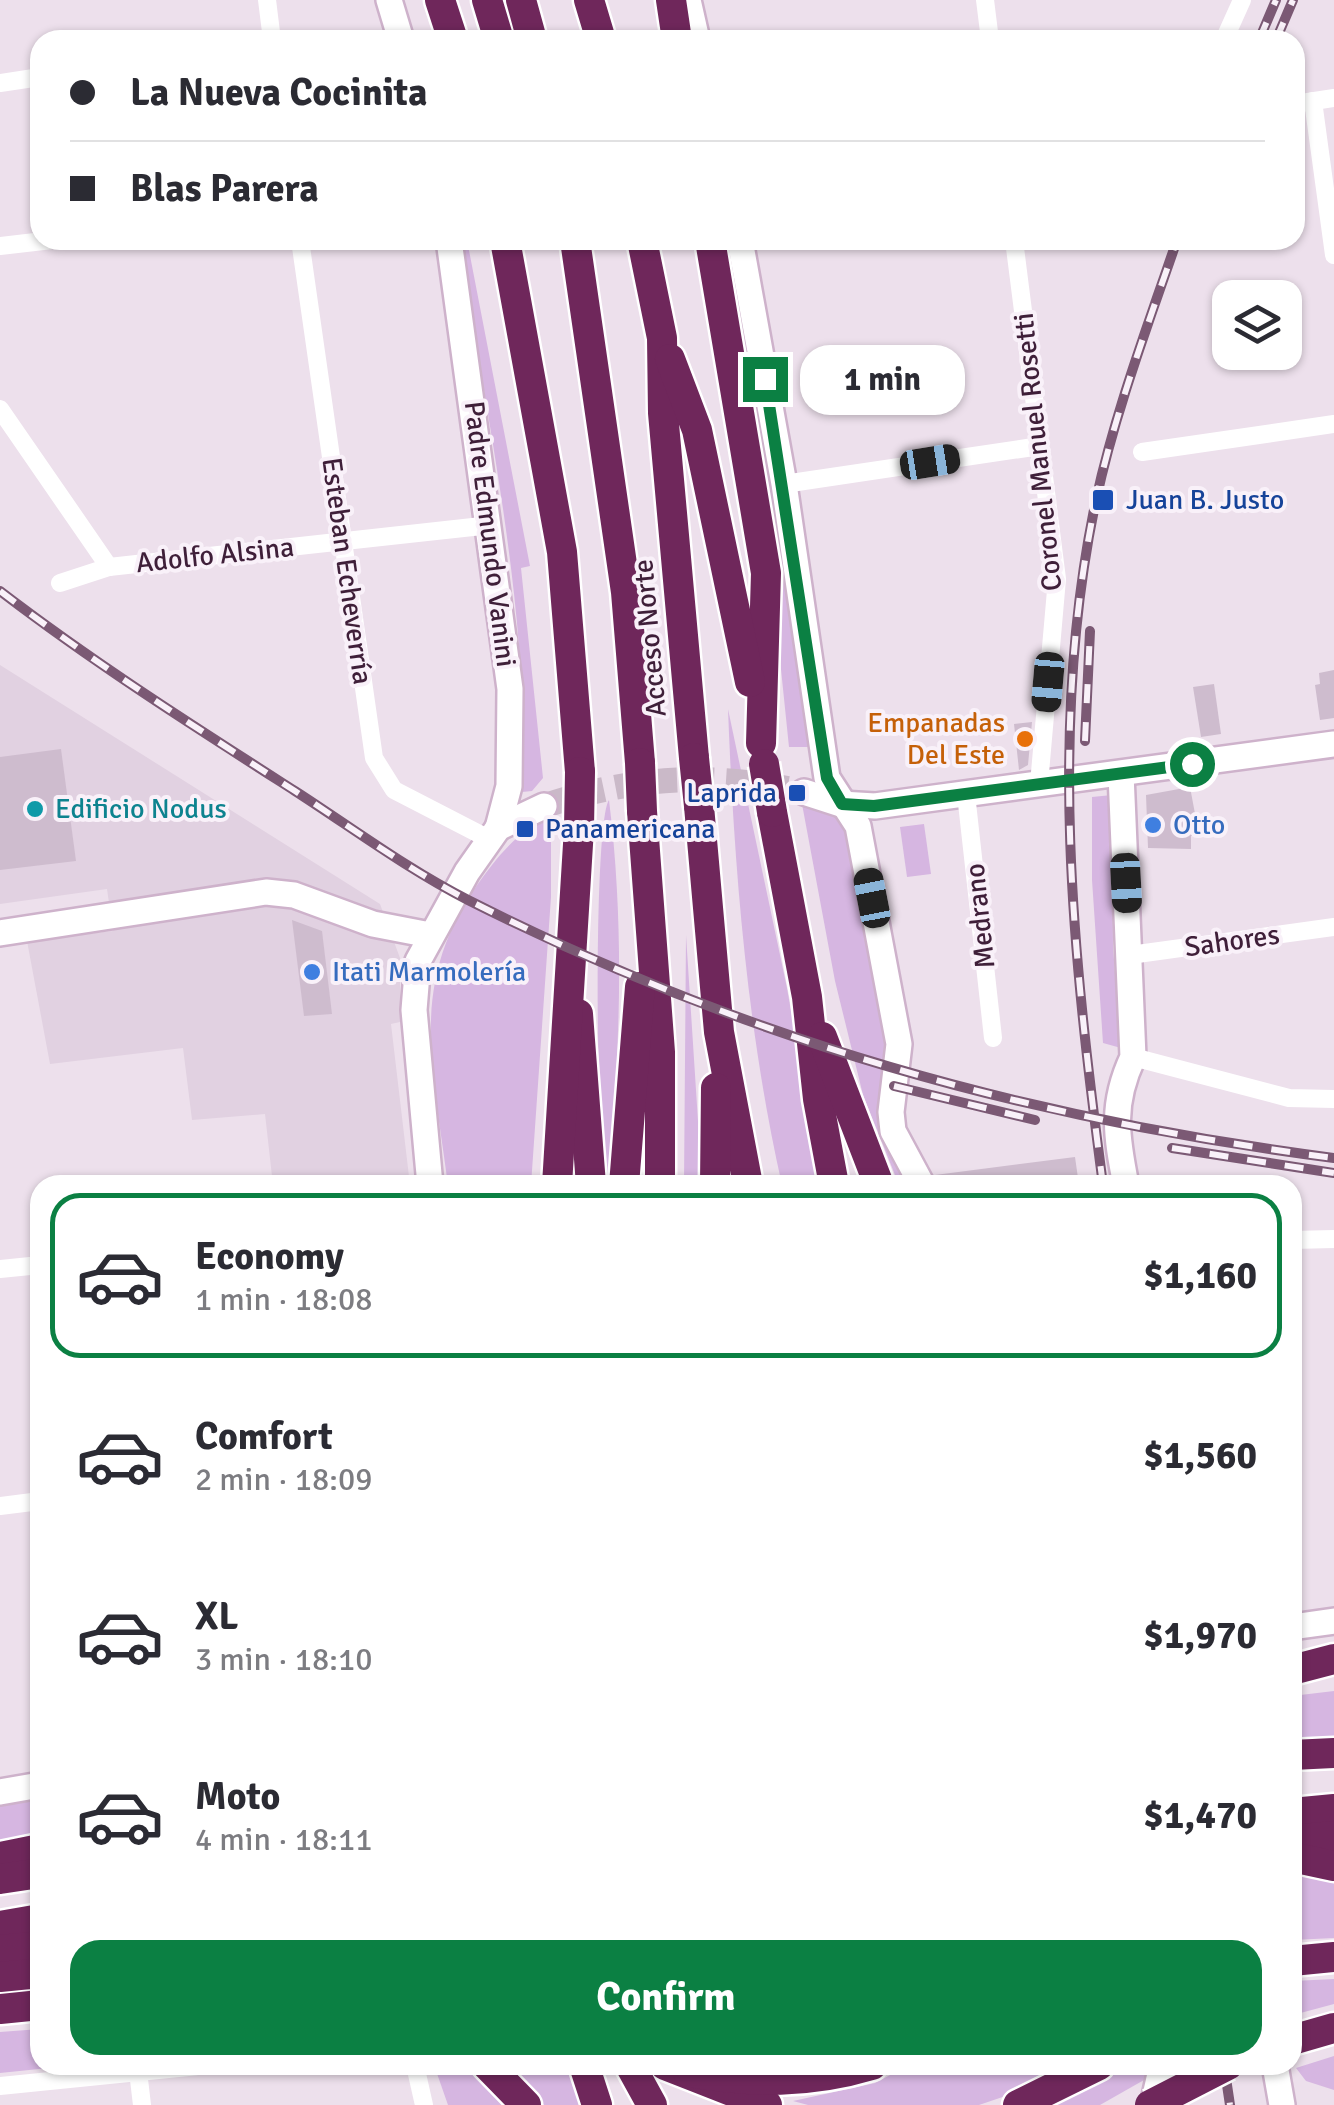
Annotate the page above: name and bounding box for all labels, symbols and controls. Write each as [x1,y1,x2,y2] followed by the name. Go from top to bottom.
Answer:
[130,69,428,116] text: La Nueva Cocinita
[130,165,319,212] text: Blas Parera
[1212,280,1302,370] map controls
[1212,280,1302,370] button: layers
[1006,311,1070,593] street label: Coronel Manuel Rosetti
[800,344,965,414] callout: 1 min
[743,357,788,402] route end
[844,360,921,399] text: 1 min
[457,399,523,669] street label: Padre Edmundo Vanini
[898,442,962,482] car
[314,455,380,687] street label: Esteban Echeverría
[1126,483,1284,517] place label: Juan B. Justo
[1090,487,1116,513] marker: Juan B. Justo
[134,530,296,580] street label: Adolfo Alsina
[626,558,674,718] street label: Acceso Norte
[1030,651,1066,713] car
[867,706,1005,772] place label: Empanadas Del Este
[1014,728,1036,750] marker: Empanadas Del Este
[1170,742,1215,787] route start
[686,776,777,810] place label: Laprida
[786,782,808,804] marker: Laprida
[55,792,227,826] place label: Edificio Nodus
[24,798,46,820] marker: Edificio Nodus
[1173,808,1225,842] place label: Otto
[545,812,716,846] place label: Panamericana
[1142,814,1164,836] marker: Otto
[514,818,536,840] marker: Panamericana
[1109,852,1143,914] car
[958,862,1002,970] street label: Medrano
[852,866,892,930] car
[1182,918,1282,964] street label: Sahores
[332,955,526,989] place label: Itati Marmolería
[301,961,323,983] marker: Itati Marmolería
[75,1231,165,1321] icon: car
[195,1233,344,1280] text: Economy
[1143,1252,1257,1299] text: $1,160
[195,1280,373,1319] text: 1 min · 18:08
[75,1411,165,1501] icon: car
[195,1413,333,1460] text: Comfort
[1143,1432,1257,1479] text: $1,560
[195,1460,373,1499] text: 2 min · 18:09
[75,1591,165,1681] icon: car
[195,1593,238,1640] text: XL
[1143,1612,1257,1659] text: $1,970
[195,1640,373,1679] text: 3 min · 18:10
[75,1771,165,1861] icon: car
[195,1773,280,1820] text: Moto
[1143,1792,1257,1839] text: $1,470
[195,1820,373,1859] text: 4 min · 18:11
[70,1940,1262,2055] button: Confirm

